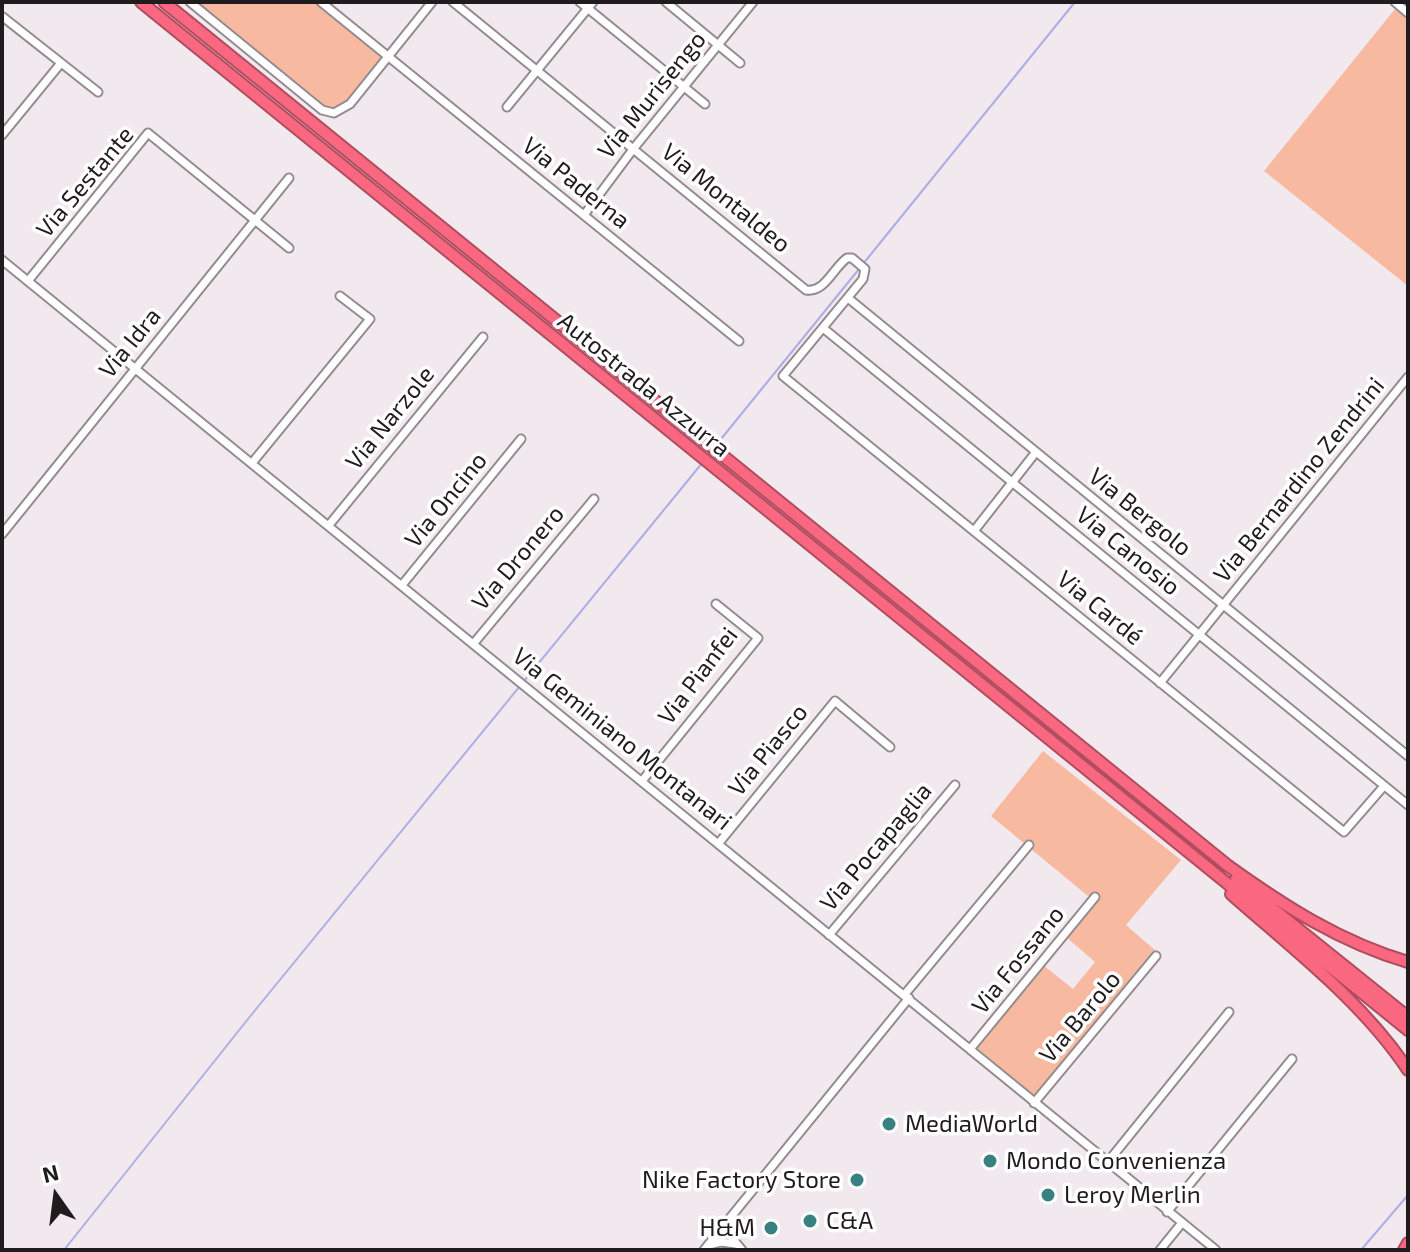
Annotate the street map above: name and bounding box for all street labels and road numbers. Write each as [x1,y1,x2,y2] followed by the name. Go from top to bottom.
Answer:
[592,26,712,164] street label: Via Murisengo
[30,121,140,243] street label: Via Sestante
[517,131,635,235] street label: Via Paderna
[656,137,796,259] street label: Via Montaldeo
[93,302,167,384] street label: Via Idra
[552,307,736,463] street label: Autostrada Azzurra
[340,360,440,476] street label: Via Narzole
[1207,372,1391,588] street label: Via Bernardino Zendrini
[399,447,493,553] street label: Via Oncino
[1083,462,1197,562] street label: Via Bergolo
[466,500,570,616] street label: Via Dronero
[1070,500,1186,602] street label: Via Canosio
[1051,565,1149,651] street label: Via Cardé
[652,622,744,730] street label: Via Pianfei
[507,642,737,836] street label: Via Geminiano Montanari
[722,698,814,802] street label: Via Piasco
[814,777,938,917] street label: Via Pocapaglia
[966,900,1070,1020] street label: Via Fossano
[1033,965,1127,1069] street label: Via Barolo

